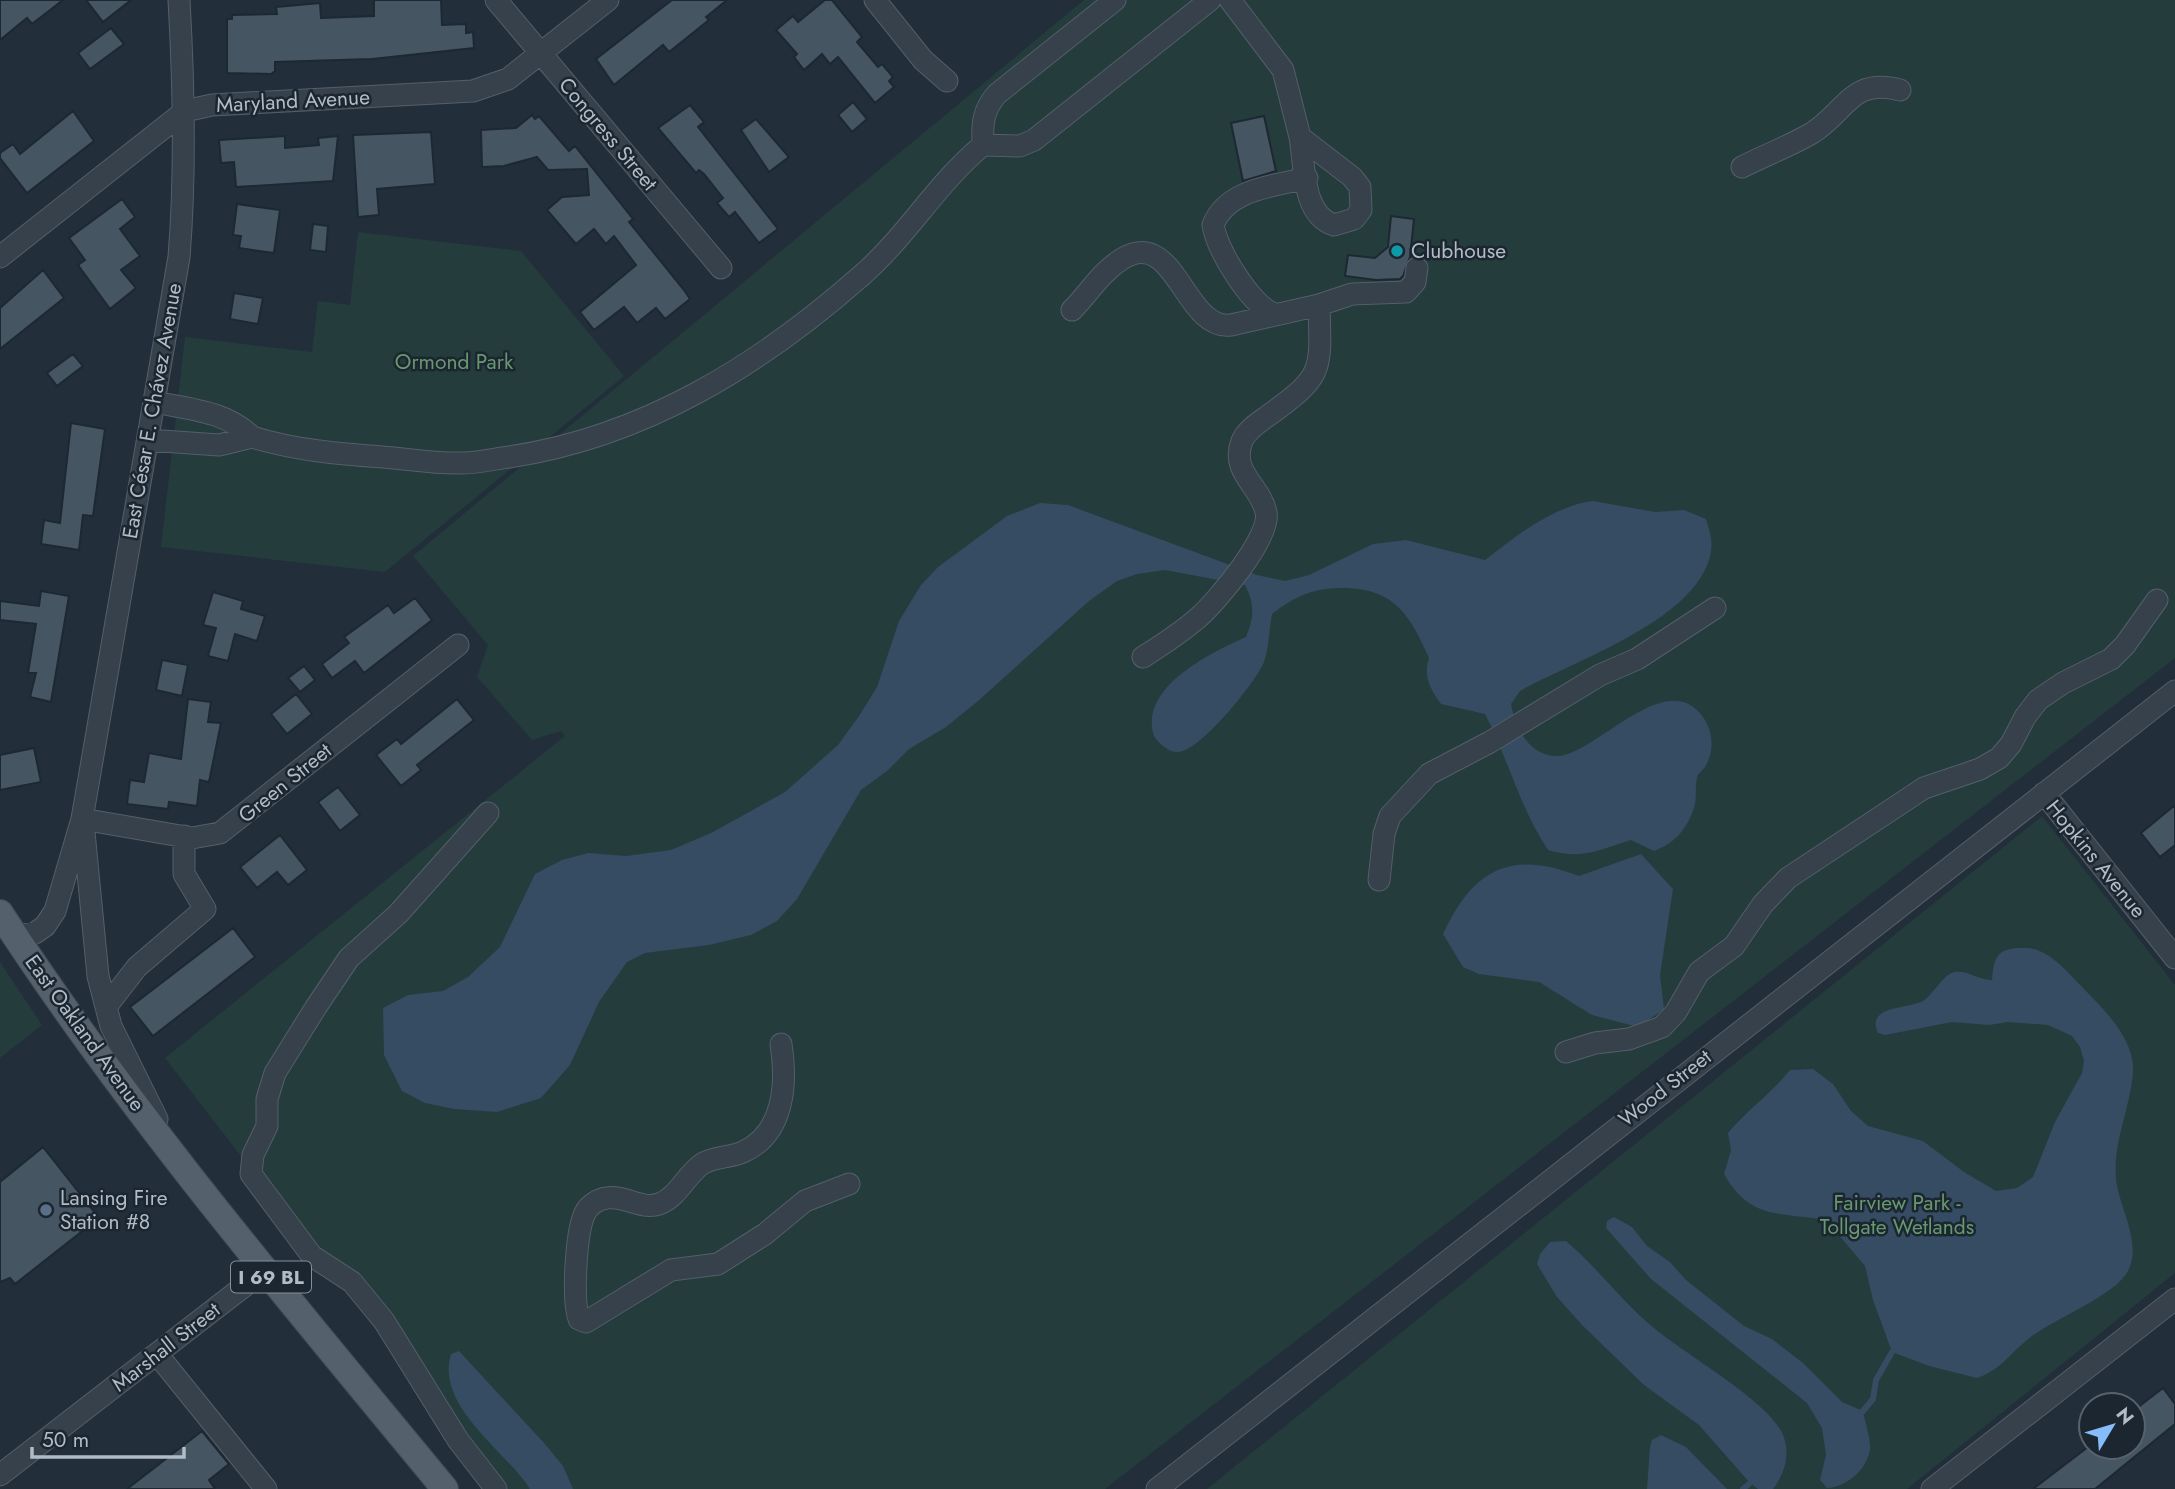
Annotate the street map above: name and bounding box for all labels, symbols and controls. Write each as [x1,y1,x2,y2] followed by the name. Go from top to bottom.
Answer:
[552,71,664,197] street label: Congress Street
[215,82,371,120] street label: Maryland Avenue
[1411,236,1506,266] place label: Clubhouse
[1389,243,1405,259] marker: Clubhouse
[115,281,189,541] street label: East César E. Chávez Avenue
[395,347,514,377] park label: Ormond Park
[232,736,338,830] street label: Green Street
[2039,793,2153,925] street label: Hopkins Avenue
[18,949,152,1118] street label: East Oakland Avenue
[1612,1042,1718,1134] street label: Wood Street
[60,1183,168,1237] place label: Lansing Fire Station #8
[1820,1188,1974,1242] park label: Fairview Park - Tollgate Wetlands
[38,1202,54,1218] marker: Lansing Fire Station #8
[231,1261,311,1292] road number: I 69 BL
[106,1295,226,1399] street label: Marshall Street
[2077,1391,2147,1461] north arrow
[2110,1402,2140,1430] text: N
[32,1416,184,1460] scale bar
[42,1425,89,1455] text: 50 m

